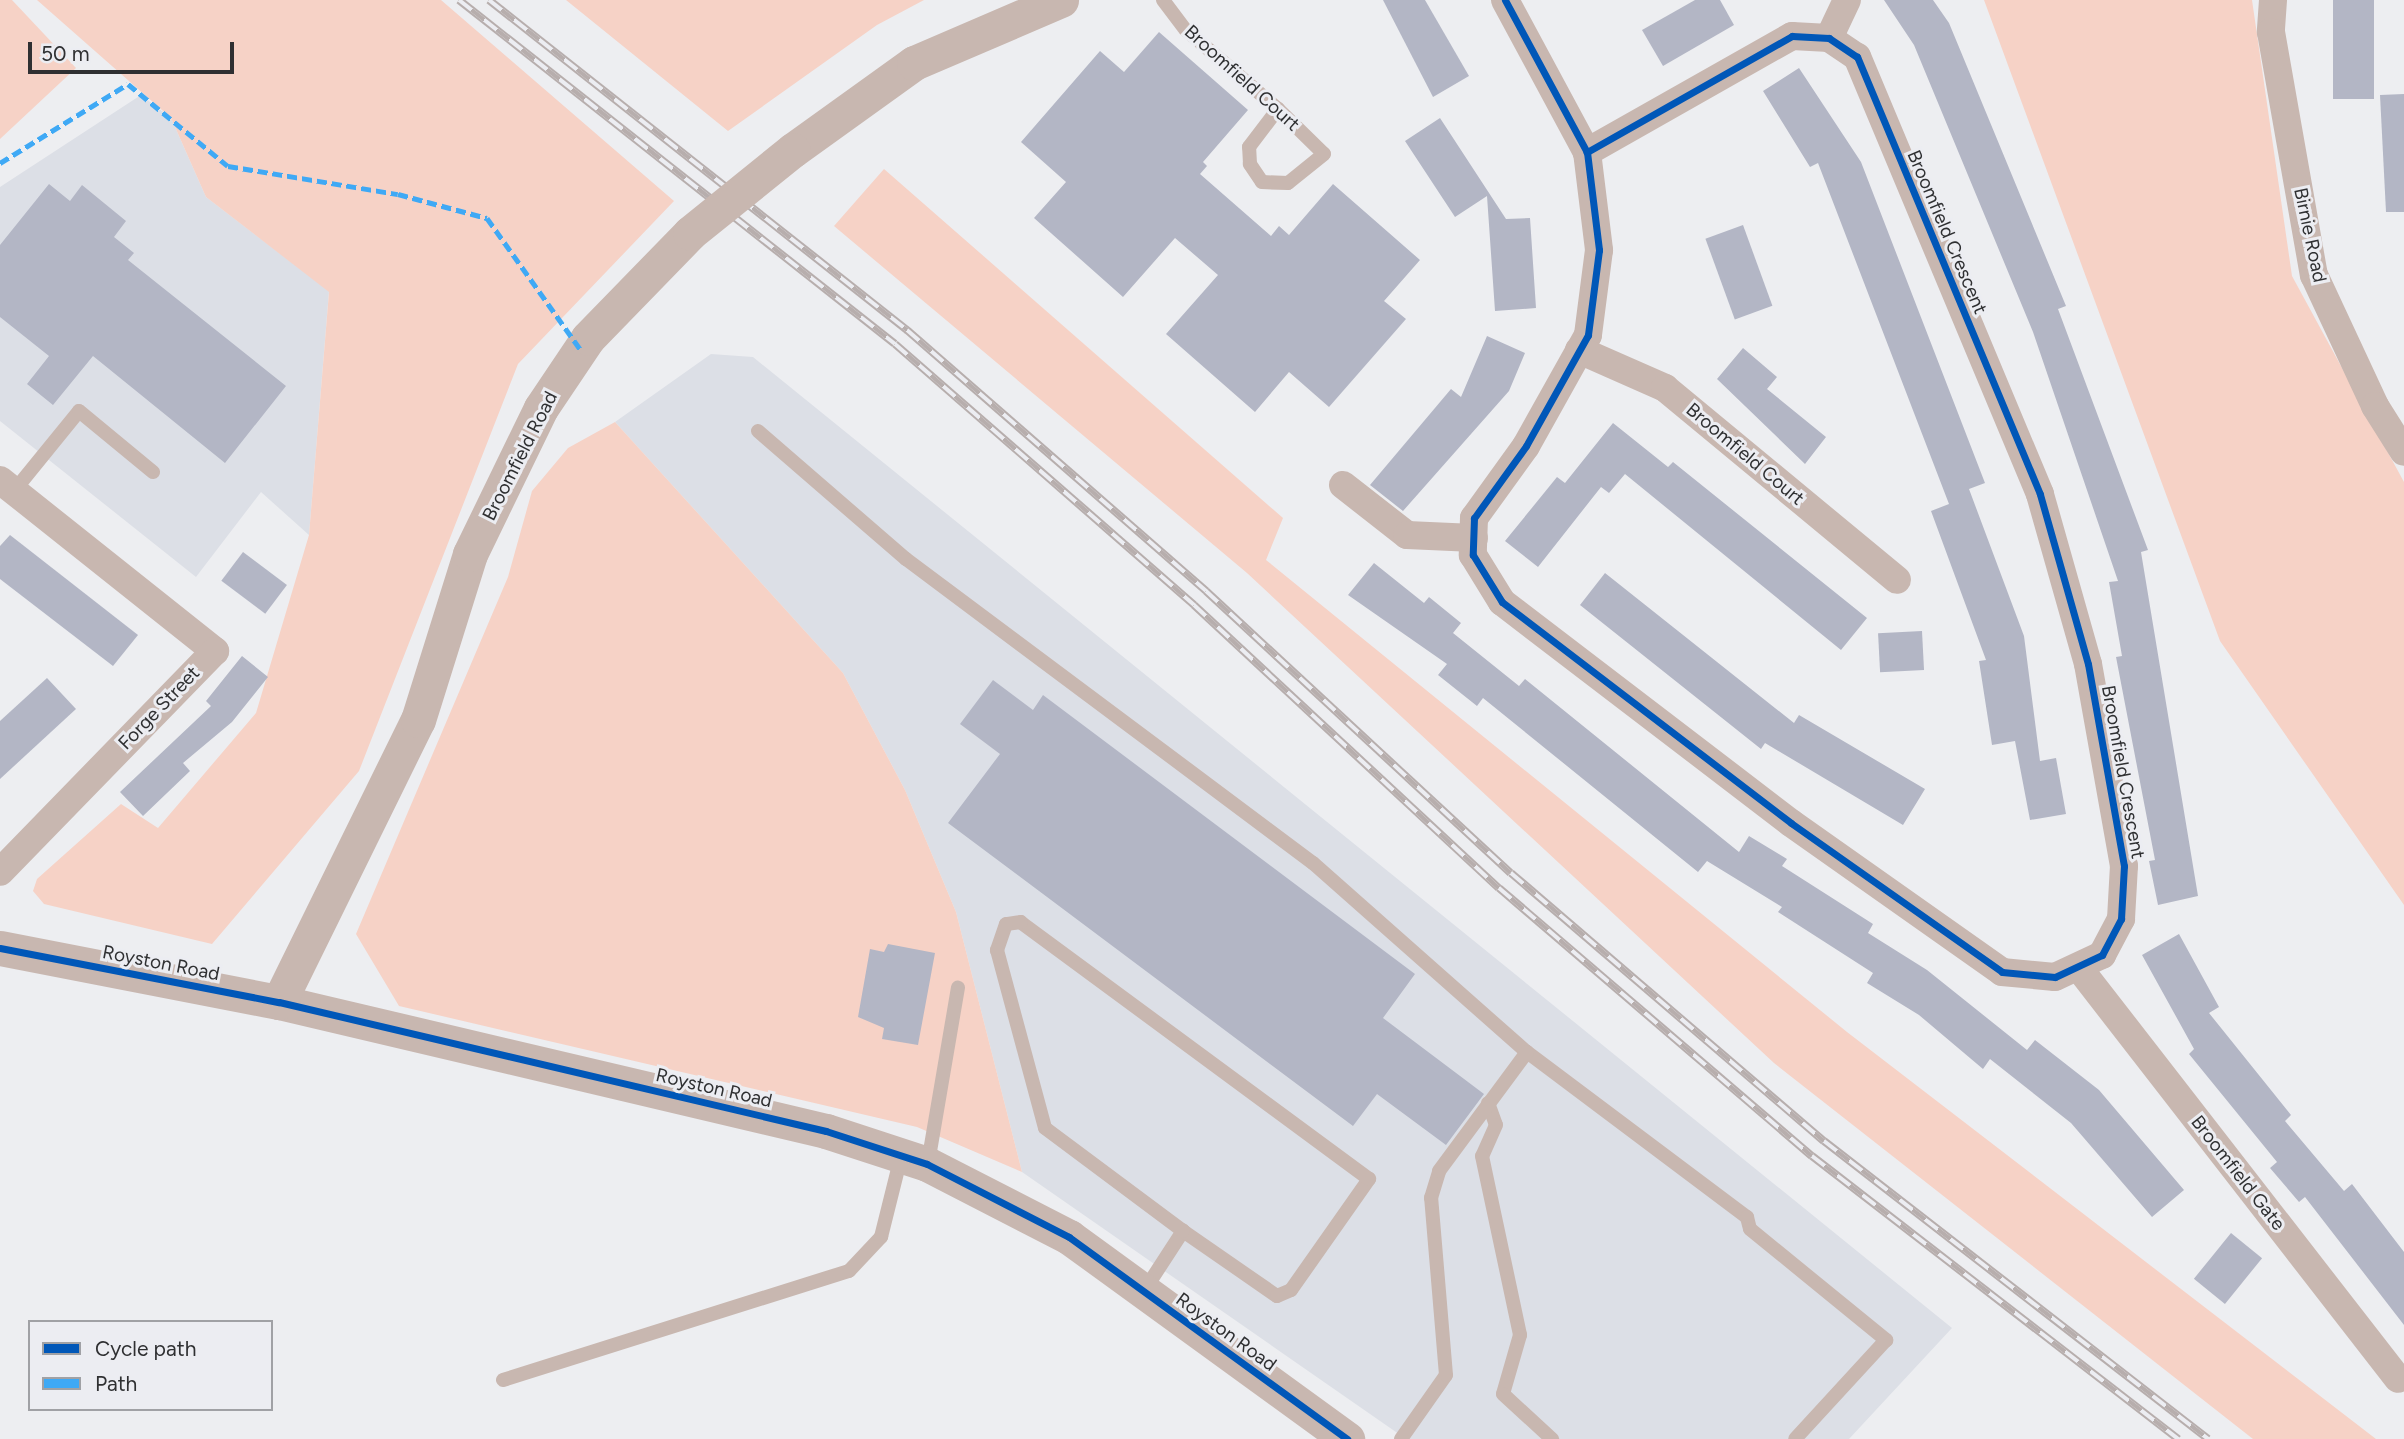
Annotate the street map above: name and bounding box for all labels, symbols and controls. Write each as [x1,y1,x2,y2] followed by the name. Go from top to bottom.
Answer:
[1180,20,1304,136] street label: Broomfield Court
[32,28,238,72] scale bar
[41,41,90,66] text: 50 m
[1902,147,1992,317] street label: Broomfield Crescent
[2289,186,2331,284] street label: Birnie Road
[478,388,562,524] street label: Broomfield Road
[1681,398,1809,510] street label: Broomfield Court
[114,662,204,754] street label: Forge Street
[2097,683,2149,861] street label: Broomfield Crescent
[101,940,221,986] street label: Royston Road
[654,1064,774,1112] street label: Royston Road
[2186,1111,2290,1235] street label: Broomfield Gate
[1171,1288,1281,1376] street label: Royston Road
[28,1320,273,1411] legend
[95,1336,196,1361] text: Cycle path
[95,1371,137,1396] text: Path

